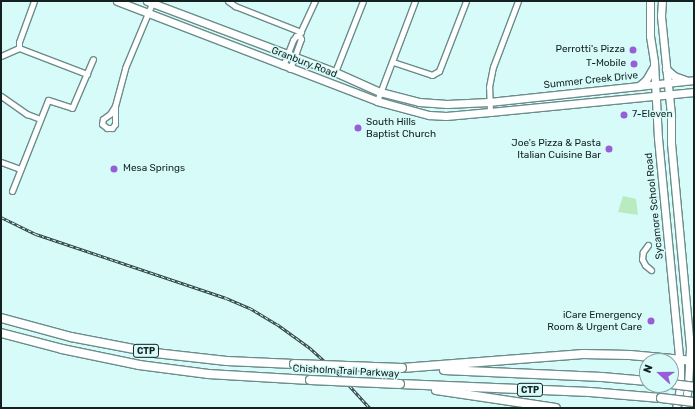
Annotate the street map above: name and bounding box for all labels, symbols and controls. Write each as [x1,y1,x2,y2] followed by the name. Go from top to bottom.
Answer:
[556,44,625,56] place label: Perrotti's Pizza
[269,45,339,81] street label: Granbury Road
[628,45,638,55] marker: Perrotti's Pizza
[586,58,626,70] place label: T-Mobile
[629,59,639,69] marker: T-Mobile
[543,70,639,92] street label: Summer Creek Drive
[632,109,672,121] place label: 7-Eleven
[619,110,629,120] marker: 7-Eleven
[366,116,436,140] place label: South Hills Baptist Church
[353,123,363,133] marker: South Hills Baptist Church
[511,137,601,160] place label: Joe's Pizza & Pasta Italian Cuisine Bar
[604,144,614,154] marker: Joe's Pizza & Pasta Italian Cuisine Bar
[643,152,667,260] street label: Sycamore School Road
[108,163,120,175] marker: Mesa Springs
[123,163,185,175] place label: Mesa Springs
[547,309,642,332] place label: iCare Emergency Room & Urgent Care
[645,315,657,327] marker: iCare Emergency Room & Urgent Care
[132,344,160,358] road number: CTP
[639,353,679,393] north arrow
[292,363,400,381] street label: Chisholm Trail Parkway
[641,363,656,375] text: N
[516,383,544,397] road number: CTP

